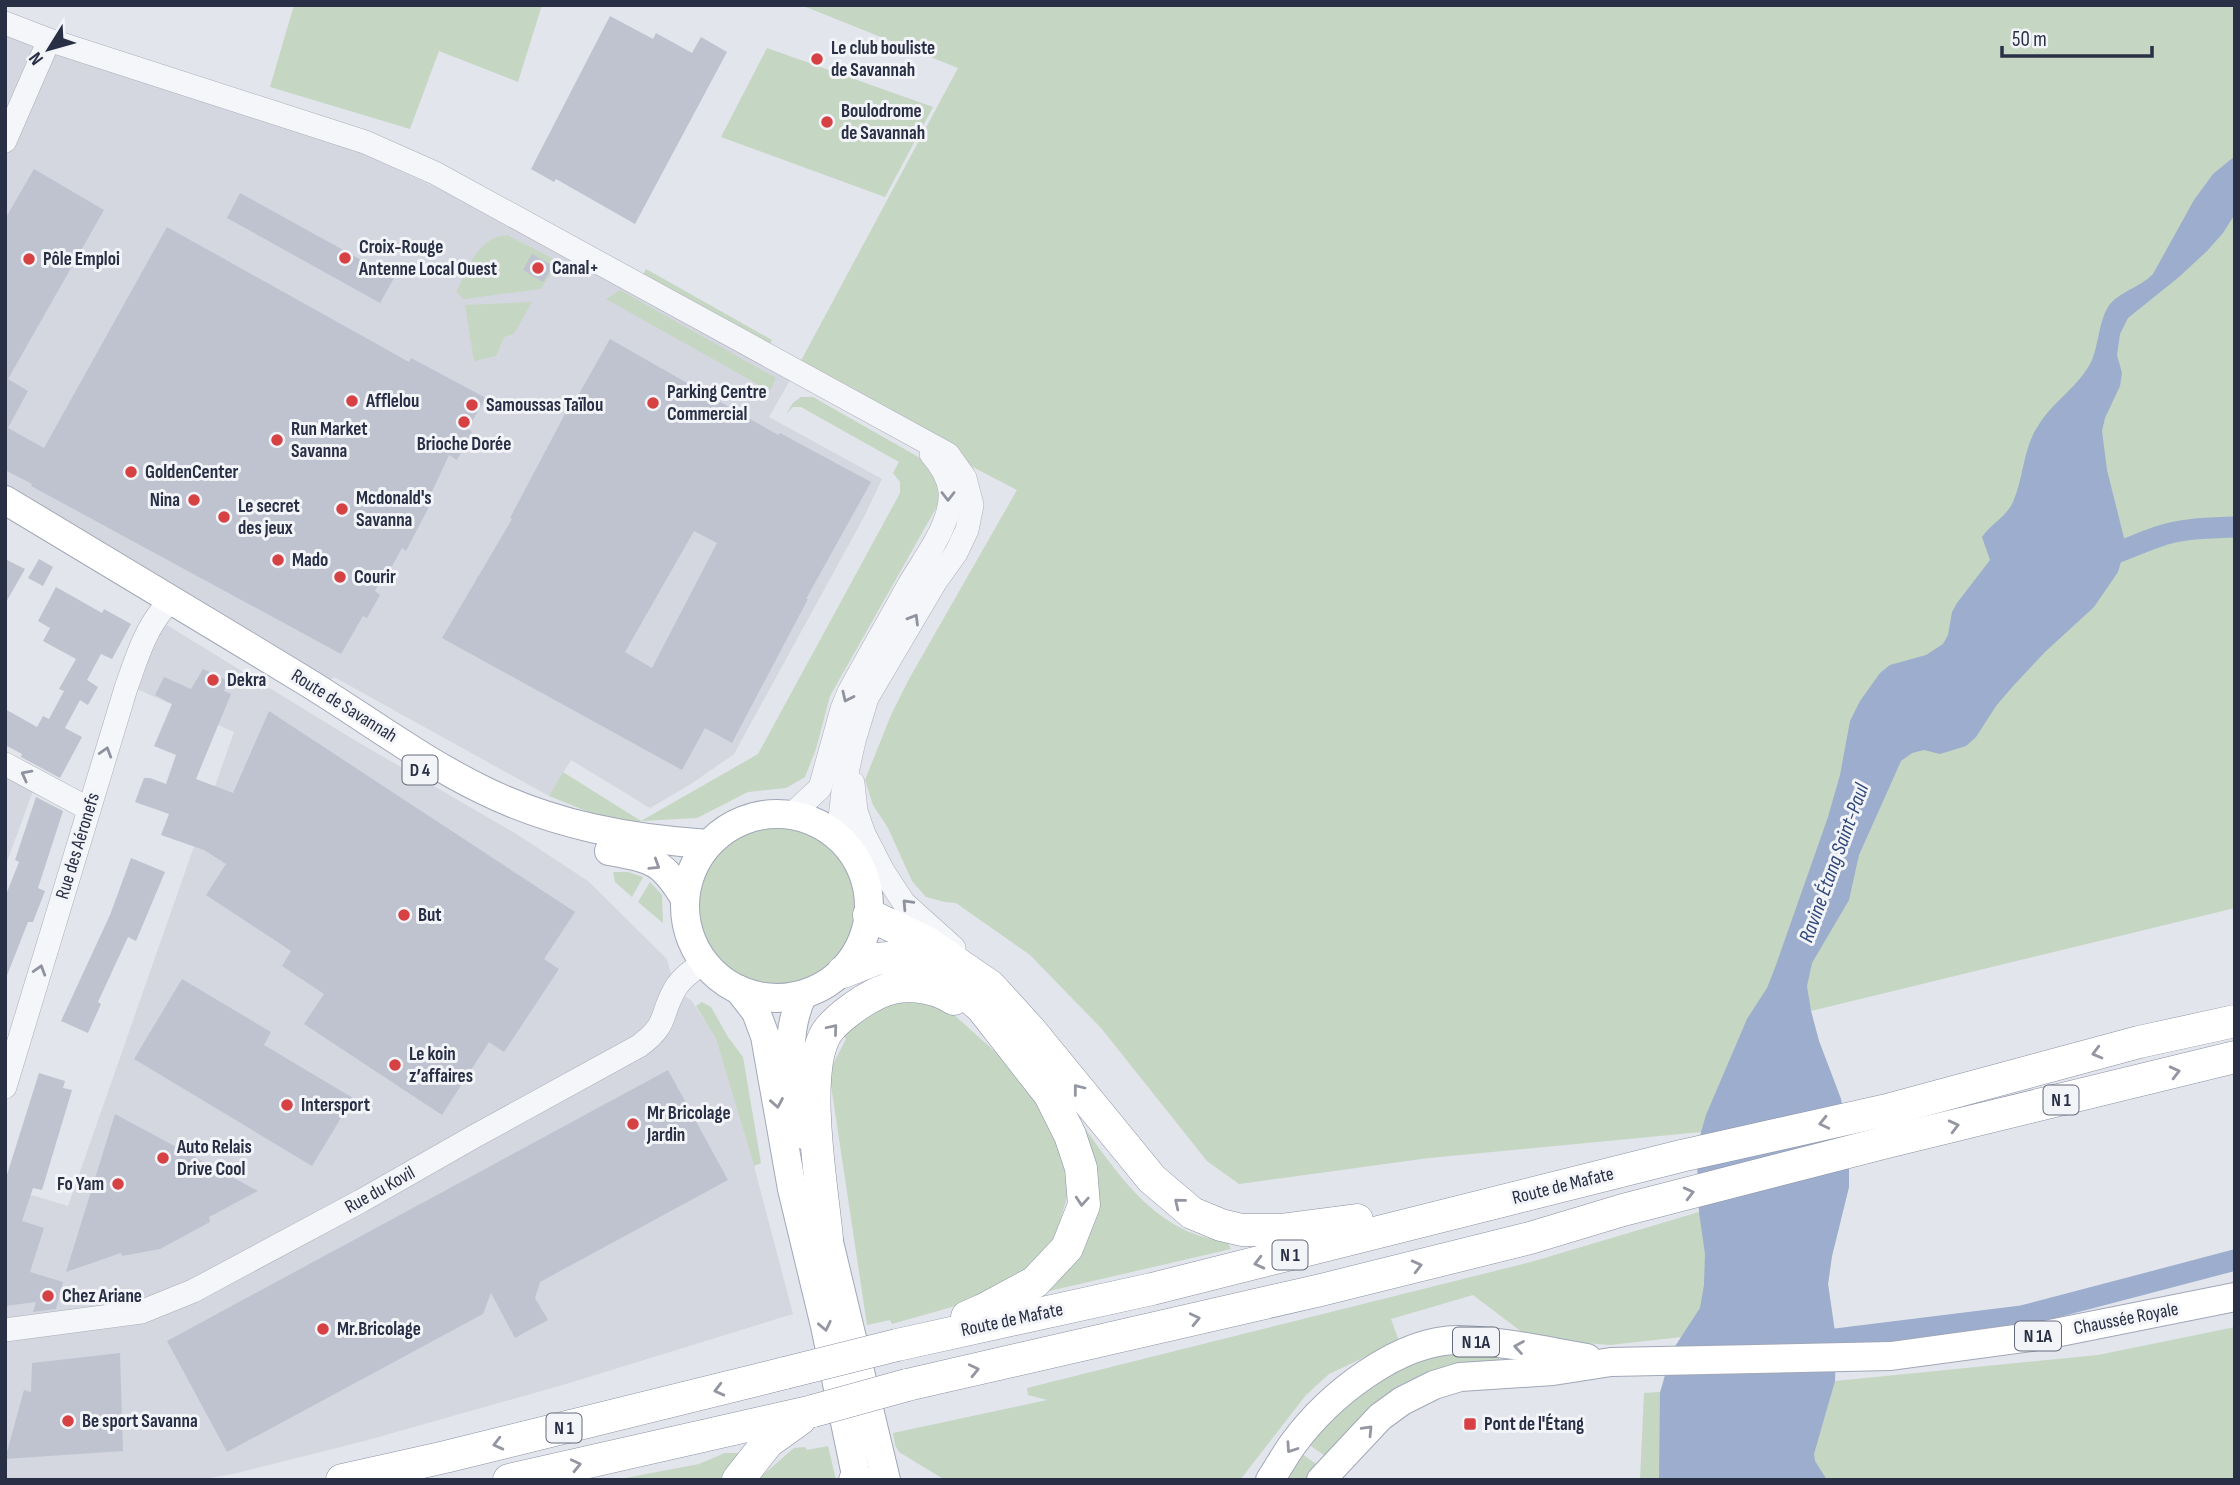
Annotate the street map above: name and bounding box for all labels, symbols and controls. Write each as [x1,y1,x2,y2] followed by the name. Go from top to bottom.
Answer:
[14,14,84,84] north arrow
[2002,14,2152,58] scale bar
[2012,27,2047,52] text: 50 m
[831,37,935,82] place label: Le club bouliste de Savannah
[24,47,49,69] text: N
[809,51,825,67] marker: Le club bouliste de Savannah
[841,100,925,145] place label: Boulodrome de Savannah
[819,114,835,130] marker: Boulodrome de Savannah
[358,236,497,281] place label: Croix-Rouge Antenne Local Ouest
[43,248,120,271] place label: Pôle Emploi
[337,250,353,266] marker: Croix-Rouge Antenne Local Ouest
[21,251,37,267] marker: Pôle Emploi
[552,257,599,280] place label: Canal+
[530,260,546,276] marker: Canal+
[667,381,767,426] place label: Parking Centre Commercial
[365,390,419,413] place label: Afflelou
[344,393,360,409] marker: Afflelou
[486,394,603,417] place label: Samoussas Taïlou
[645,395,661,411] marker: Parking Centre Commercial
[464,397,480,413] marker: Samoussas Taïlou
[456,414,472,430] marker: Brioche Dorée
[291,418,368,463] place label: Run Market Savanna
[269,432,285,448] marker: Run Market Savanna
[417,433,511,456] place label: Brioche Dorée
[145,461,239,484] place label: GoldenCenter
[123,464,139,480] marker: GoldenCenter
[356,487,432,532] place label: Mcdonald's Savanna
[150,489,180,512] place label: Nina
[940,491,956,502] one-way arrow
[186,492,202,508] marker: Nina
[238,495,300,540] place label: Le secret des jeux
[334,501,350,517] marker: Mcdonald's Savanna
[216,509,232,525] marker: Le secret des jeux
[292,549,328,572] place label: Mado
[270,552,286,568] marker: Mado
[354,566,396,589] place label: Courir
[332,569,348,585] marker: Courir
[905,614,918,627] one-way arrow
[287,664,401,748] street label: Route de Savannah
[227,669,266,692] place label: Dekra
[205,672,221,688] marker: Dekra
[841,690,855,702] one-way arrow
[98,746,113,758] one-way arrow
[402,756,438,784] road number: D 4
[21,769,33,783] one-way arrow
[1794,779,1875,946] water label: Ravine Étang Saint-Paul
[51,790,105,902] street label: Rue des Aéronefs
[647,856,660,869] one-way arrow
[903,899,915,912] one-way arrow
[418,904,442,927] place label: But
[396,907,412,923] marker: But
[32,964,46,977] one-way arrow
[824,1024,837,1037] one-way arrow
[409,1043,473,1088] place label: Le koin z’affaires
[2091,1045,2103,1059] one-way arrow
[387,1057,403,1073] marker: Le koin z’affaires
[2169,1066,2181,1080] one-way arrow
[1073,1084,1086,1097] one-way arrow
[2044,1086,2078,1114] road number: N 1
[301,1094,370,1117] place label: Intersport
[279,1097,295,1113] marker: Intersport
[769,1097,784,1109] one-way arrow
[646,1102,731,1147] place label: Mr Bricolage Jardin
[1818,1115,1830,1130] one-way arrow
[625,1116,641,1132] marker: Mr Bricolage Jardin
[1948,1120,1960,1134] one-way arrow
[176,1136,252,1181] place label: Auto Relais Drive Cool
[155,1150,171,1166] marker: Auto Relais Drive Cool
[341,1161,419,1219] street label: Rue du Kovil
[1510,1162,1616,1210] street label: Route de Mafate
[57,1173,104,1196] place label: Fo Yam
[110,1176,126,1192] marker: Fo Yam
[1683,1187,1695,1201] one-way arrow
[1075,1196,1090,1207] one-way arrow
[1174,1199,1187,1211] one-way arrow
[1272,1240,1308,1270] road number: N 1
[1253,1254,1265,1269] one-way arrow
[1411,1260,1423,1274] one-way arrow
[62,1285,142,1308] place label: Chez Ariane
[40,1288,56,1304] marker: Chez Ariane
[959,1298,1065,1342] street label: Route de Mafate
[2072,1298,2180,1340] street label: Chaussée Royale
[1189,1313,1201,1327] one-way arrow
[337,1318,421,1341] place label: Mr.Bricolage
[816,1320,831,1332] one-way arrow
[315,1321,331,1337] marker: Mr.Bricolage
[2015,1322,2061,1350] road number: N 1A
[1453,1328,1499,1357] road number: N 1A
[1513,1339,1525,1354] one-way arrow
[968,1364,980,1378] one-way arrow
[713,1382,725,1396] one-way arrow
[82,1410,198,1433] place label: Be sport Savanna
[60,1413,76,1429] marker: Be sport Savanna
[1484,1413,1584,1436] place label: Pont de l'Étang
[546,1414,582,1442] road number: N 1
[1462,1416,1478,1432] marker: Pont de l'Étang
[1359,1425,1372,1438] one-way arrow
[492,1436,504,1450] one-way arrow
[1286,1441,1299,1454] one-way arrow
[570,1458,582,1473] one-way arrow

